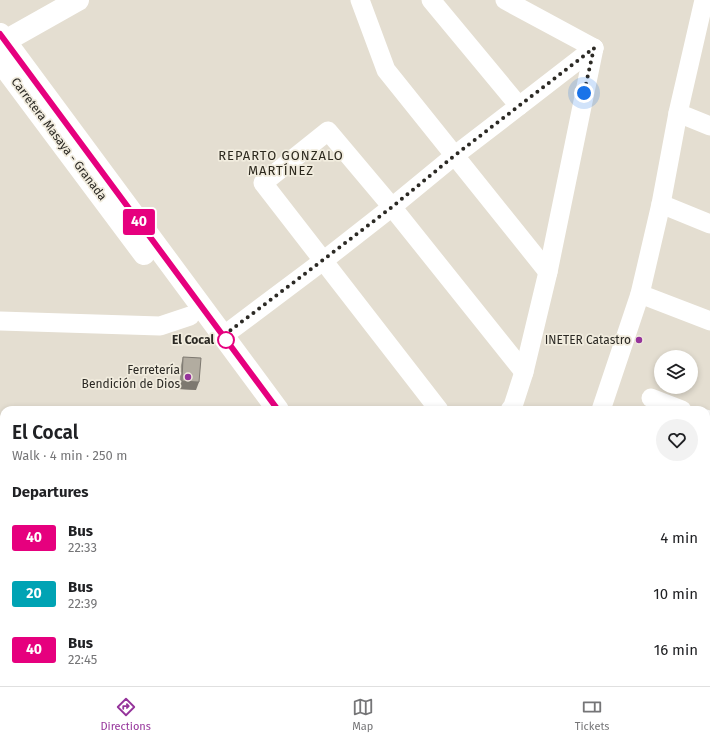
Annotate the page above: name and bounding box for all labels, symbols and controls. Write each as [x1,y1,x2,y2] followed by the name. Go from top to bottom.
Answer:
[8,75,110,203] street label: Carretera Masaya - Granada
[574,83,594,103] your location
[218,148,344,178] district label: REPARTO GONZALO MARTÍNEZ
[121,209,157,235] line badge: 40
[131,213,147,230] text: 40
[217,331,235,349] marker: El Cocal
[172,333,214,347] place label: El Cocal
[545,333,631,347] place label: INETER Catastro
[634,335,644,345] marker: INETER Catastro
[654,350,698,394] map controls
[654,350,698,394] button: layers
[82,363,180,391] place label: Ferretería Bendición de Dios
[183,372,193,382] marker: Ferretería Bendición de Dios
[656,419,698,461] button: heart
[12,421,78,444] text: El Cocal
[12,448,127,463] text: Walk · 4 min · 250 m
[12,483,89,501] text: Departures
[68,522,93,540] text: Bus
[26,529,42,546] text: 40
[660,529,698,547] text: 4 min
[68,540,97,555] text: 22:33
[68,578,93,596] text: Bus
[26,585,42,602] text: 20
[653,585,698,603] text: 10 min
[68,596,97,611] text: 22:39
[68,634,93,652] text: Bus
[26,641,42,658] text: 40
[654,641,698,659] text: 16 min
[68,652,97,667] text: 22:45
[100,696,151,733] tab: Directions
[352,696,374,733] tab: Map
[575,696,610,733] tab: Tickets

